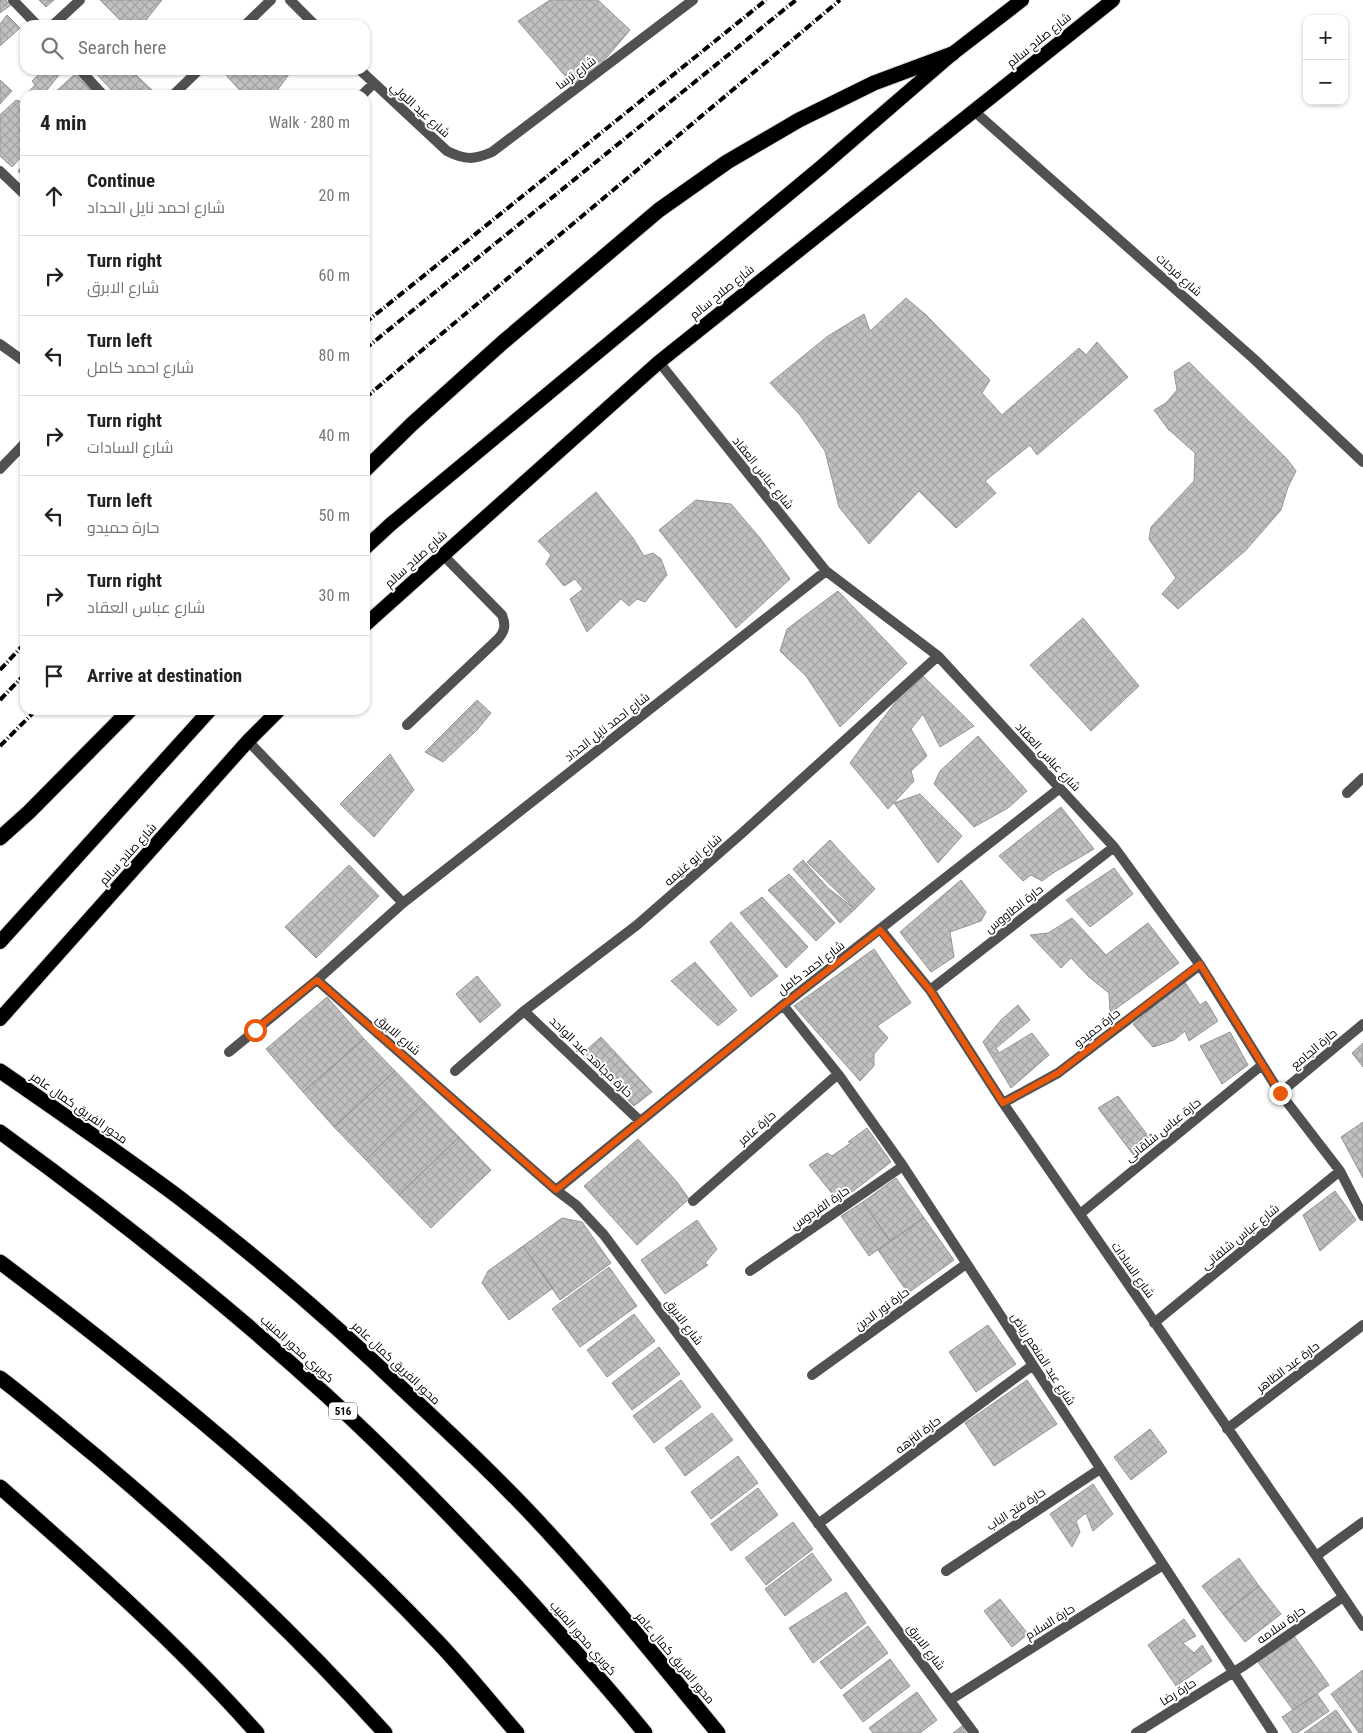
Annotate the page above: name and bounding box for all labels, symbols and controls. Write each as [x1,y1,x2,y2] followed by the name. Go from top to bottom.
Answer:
[1004,10,1075,71] street label: شارع صلاح سالم
[1303,15,1348,105] map controls
[1303,15,1348,60] button: +
[20,20,370,75] search box
[38,34,66,62] icon: search
[78,36,166,59] text: Search here
[553,53,599,93] street label: شارع ترسا
[1303,60,1348,105] button: −
[385,80,453,143] street label: شارع عيد اللولي
[40,111,87,135] text: 4 min
[269,113,350,132] text: Walk · 280 m
[87,169,155,192] text: Continue
[40,182,68,210] icon: ahead
[318,186,350,205] text: 20 m
[87,198,225,217] text: شارع احمد نايل الحداد
[87,249,162,272] text: Turn right
[1153,251,1205,300] street label: شارع فرحات
[40,262,68,290] icon: right
[687,262,758,323] street label: شارع صلاح سالم
[318,266,350,285] text: 60 m
[87,278,159,297] text: شارع الابرق
[87,329,152,352] text: Turn left
[40,342,68,370] icon: left
[318,346,350,365] text: 80 m
[87,358,194,377] text: شارع احمد كامل
[87,409,162,432] text: Turn right
[40,422,68,450] icon: right
[318,426,350,445] text: 40 m
[729,434,796,513] street label: شارع عباس العقاد
[87,438,174,457] text: شارع السادات
[87,489,152,512] text: Turn left
[40,502,68,530] icon: left
[318,506,350,525] text: 50 m
[87,518,160,537] text: حارة حميدو
[382,528,450,591] street label: شارع صلاح سالم
[87,569,162,592] text: Turn right
[40,582,68,610] icon: right
[318,586,350,605] text: 30 m
[87,598,205,617] text: شارع عباس العقاد
[40,662,68,690] icon: arrive
[87,664,242,687] text: Arrive at destination
[562,690,653,765] street label: شارع احمد نايل الحداد
[1012,720,1083,795] street label: شارع عباس العقاد
[97,820,160,888] street label: شارع صلاح سالم
[661,831,725,889] street label: شارع ابو غنيمه
[982,882,1046,936] street label: حارة الطاووس
[775,938,848,999] street label: شارع احمد كامل
[1071,1006,1123,1050] street label: حارة حميدو
[372,1012,423,1059] street label: شارع الابرق
[547,1014,635,1100] street label: حارة مجاهد عبد الواحد
[244,1019,267,1042] route start
[1288,1026,1340,1073] street label: حارة الجامع
[27,1069,130,1147] street label: محور الفريق كمال عامر
[1269,1082,1292,1105] route end
[1122,1095,1204,1165] street label: حارة عباس شلقانى
[735,1108,779,1149] street label: حارة عامر
[788,1183,852,1233] street label: حارة الفردوس
[1198,1201,1282,1273] street label: شارع عباس شلقانى
[1108,1239,1157,1301] street label: شارع السادات
[852,1285,912,1333] street label: حارة نور الدين
[661,1296,706,1348] street label: شارع الابرق
[1007,1310,1078,1408] street label: شارع عبد المنعم رياض
[255,1312,337,1388] street label: كوبري محور المنيب
[348,1318,443,1407] street label: محور الفريق كمال عامر
[1253,1339,1322,1396] street label: حارة عبد الظاهر
[329,1402,357,1420] road number: 516
[893,1413,943,1457] street label: حارة النزهه
[984,1485,1049,1534] street label: حارة فتح الباب
[545,1598,619,1680] street label: كوبري محور المنيب
[1023,1601,1078,1643] street label: حارة السلام
[1254,1603,1308,1647] street label: حارة سلامه
[632,1609,717,1707] street label: محور الفريق كمال عامر
[903,1621,948,1673] street label: شارع الابرق
[1157,1676,1199,1708] street label: حارة رضا

